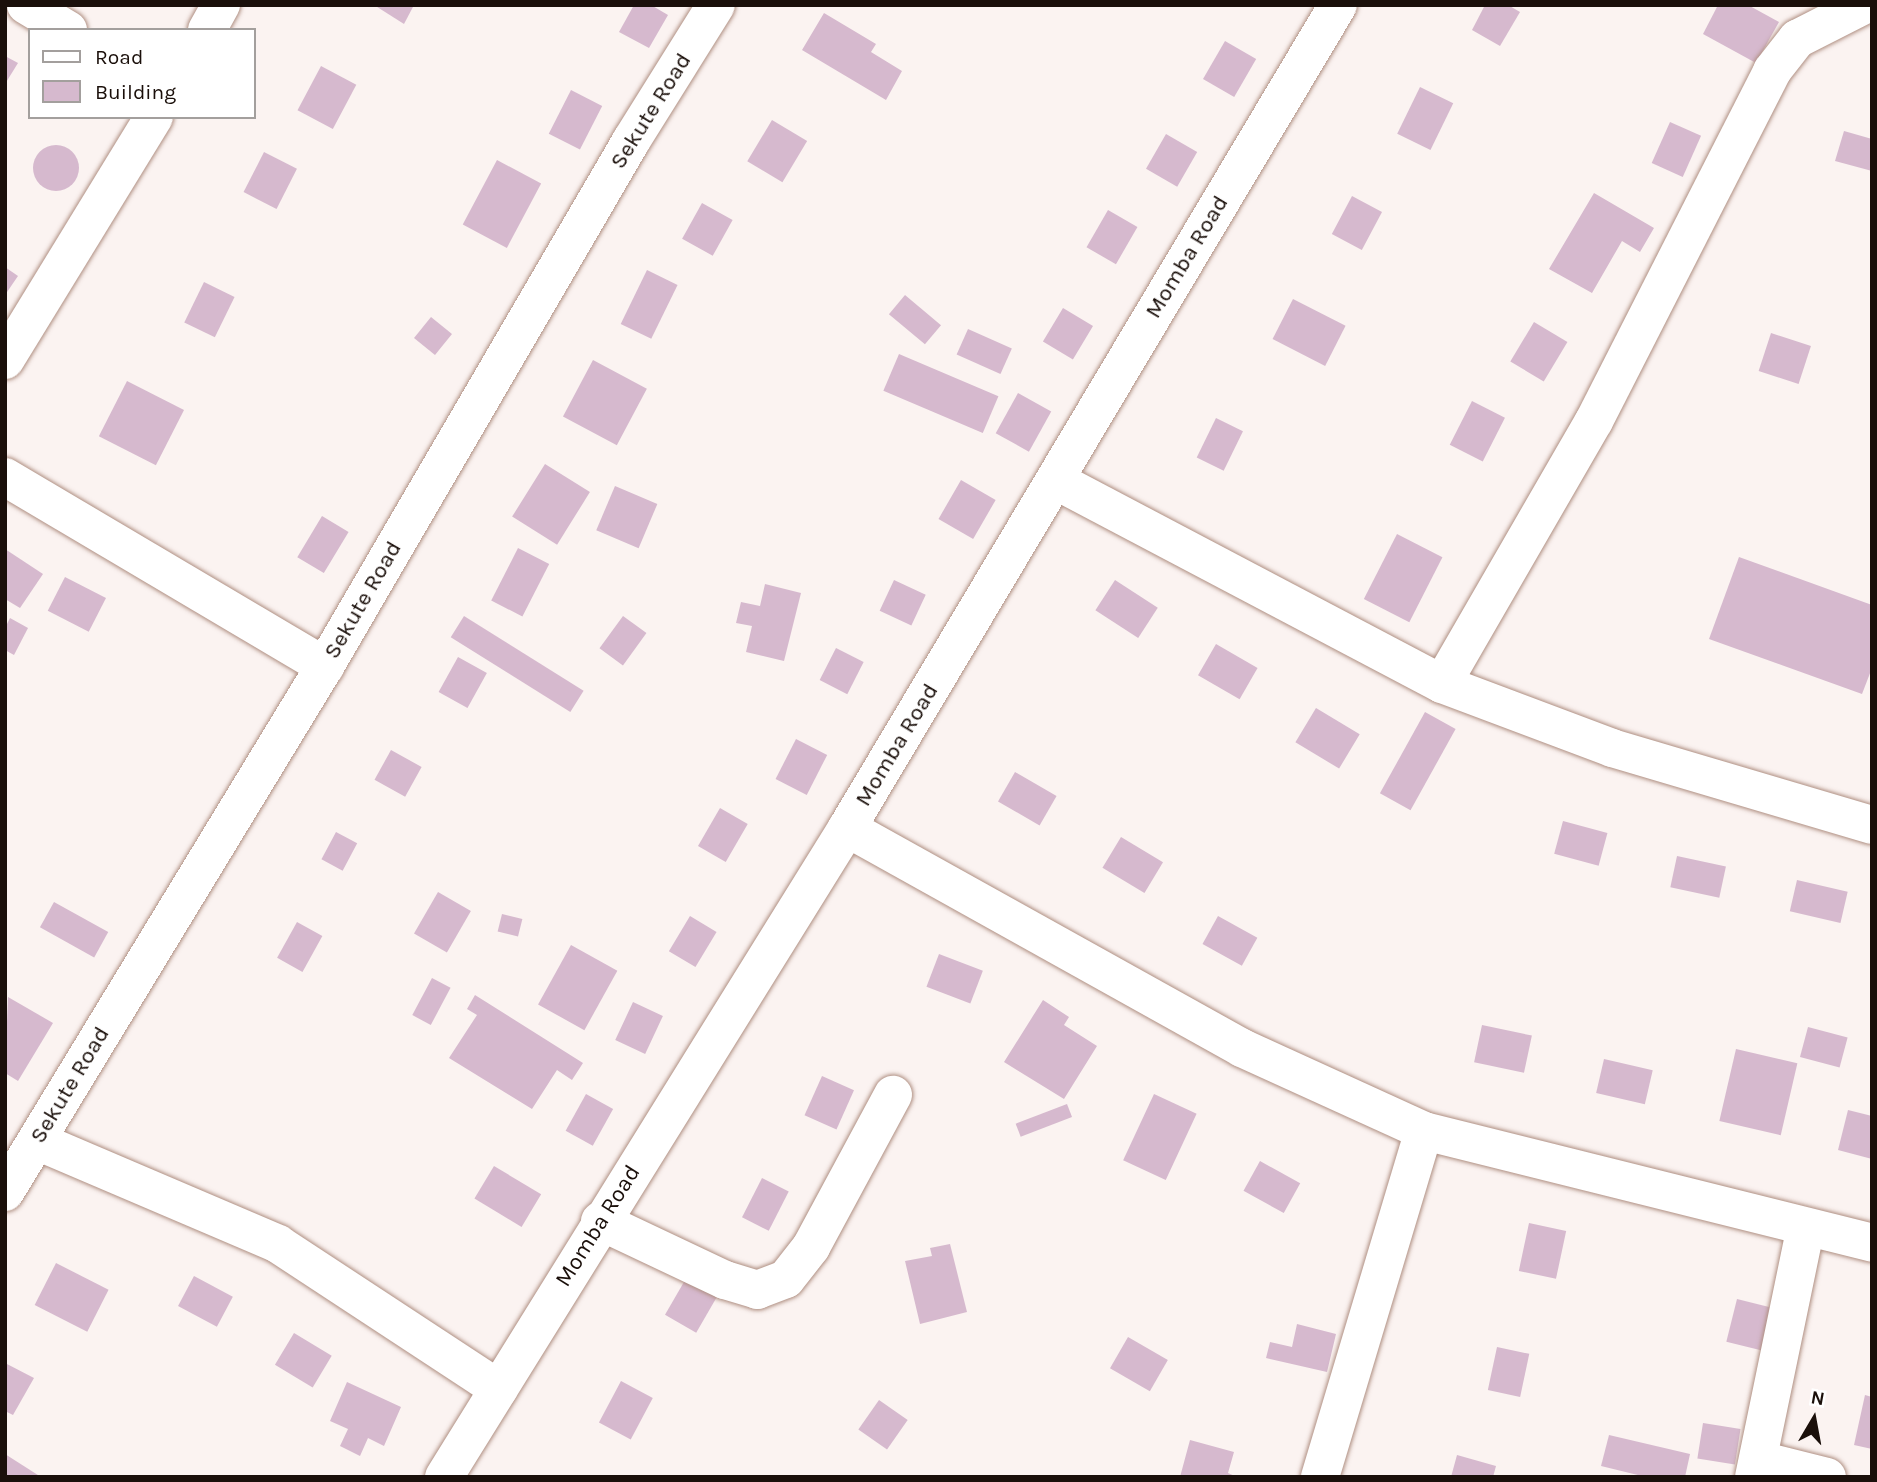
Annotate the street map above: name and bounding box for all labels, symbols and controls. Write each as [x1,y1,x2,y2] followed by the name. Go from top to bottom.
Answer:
[28,28,256,119] legend
[95,45,143,69] text: Road
[604,48,698,174] street label: Sekute Road
[95,80,176,104] text: Building
[1140,191,1234,323] street label: Momba Road
[318,536,408,664] street label: Sekute Road
[850,679,944,811] street label: Momba Road
[24,1022,116,1148] street label: Sekute Road
[550,1160,646,1292] street label: Momba Road
[1779,1384,1849,1454] north arrow
[1809,1386,1826,1410] text: N

